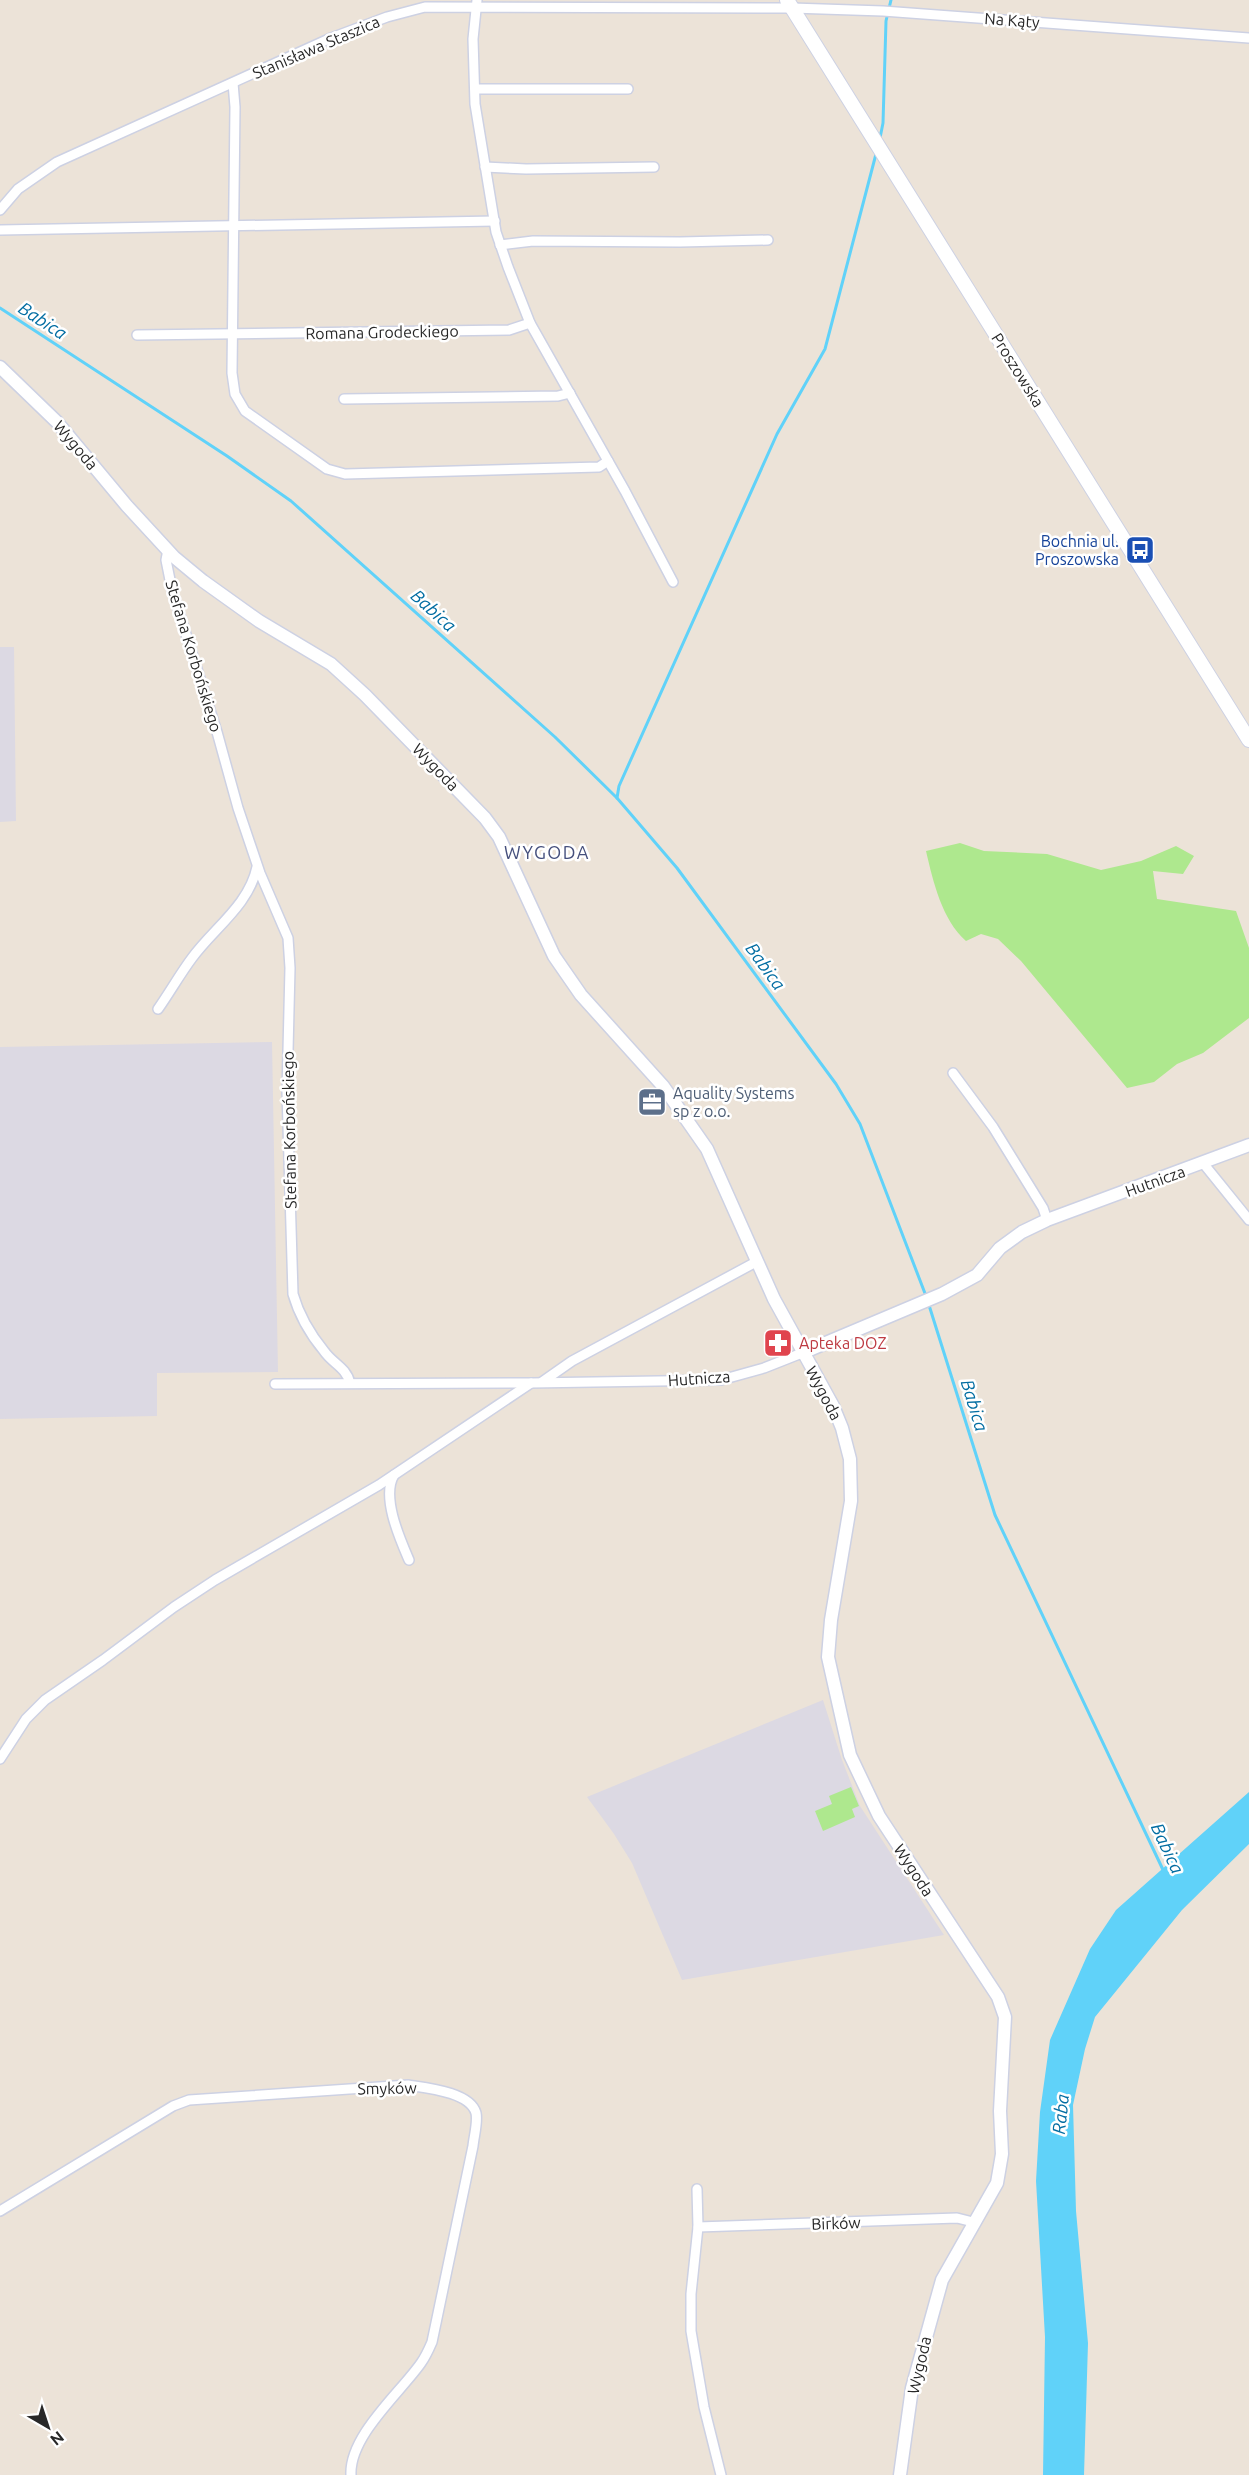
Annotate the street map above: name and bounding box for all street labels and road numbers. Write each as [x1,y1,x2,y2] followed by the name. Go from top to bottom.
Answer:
[984,9,1040,31] street label: Na Kąty
[250,12,382,82] street label: Stanisława Staszica
[305,322,459,342] street label: Romana Grodeckiego
[988,330,1048,410] street label: Proszowska
[50,417,102,473] street label: Wygoda
[162,578,226,734] street label: Stefana Korbońskiego
[409,740,463,794] street label: Wygoda
[279,1051,299,1209] street label: Stefana Korbońskiego
[1123,1162,1187,1200] street label: Hutnicza
[802,1363,846,1423] street label: Wygoda
[667,1367,731,1389] street label: Hutnicza
[890,1841,938,1899] street label: Wygoda
[357,2078,417,2098] street label: Smyków
[811,2213,862,2233] street label: Birków
[904,2334,934,2396] street label: Wygoda

